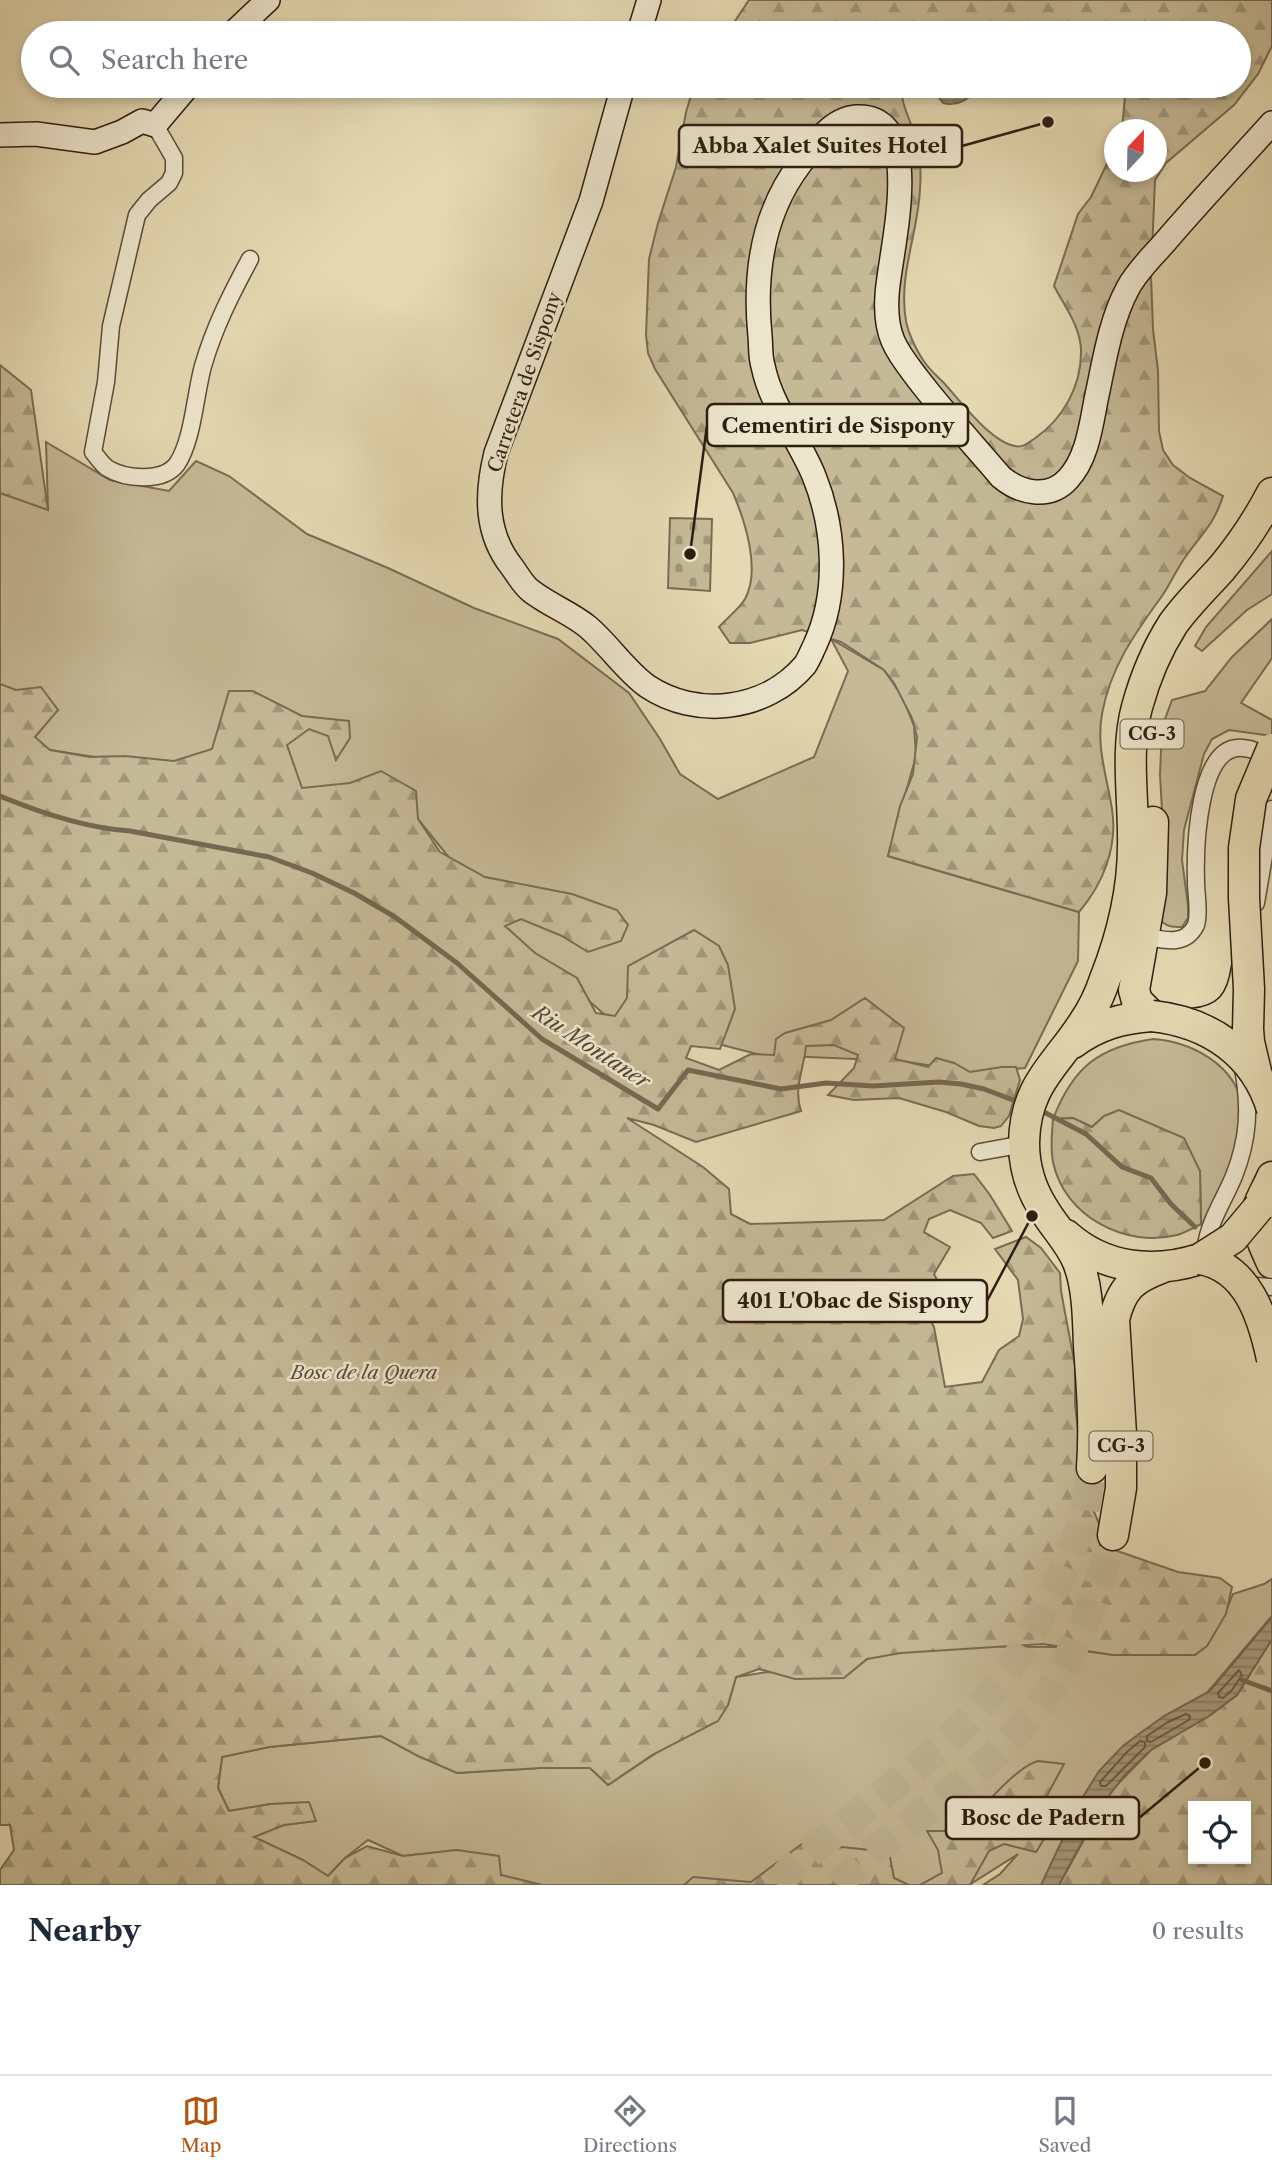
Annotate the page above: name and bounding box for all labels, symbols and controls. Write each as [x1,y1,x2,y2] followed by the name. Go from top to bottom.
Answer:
[21,21,1251,98] search box
[45,41,83,79] icon: search
[101,44,248,76] text: Search here
[1104,119,1167,182] north arrow
[679,125,962,167] callout: Abba Xalet Suites Hotel
[692,133,947,158] text: Abba Xalet Suites Hotel
[483,289,566,475] street label: Carretera de Sispony
[707,404,968,446] callout: Cementiri de Sispony
[722,413,956,438] text: Cementiri de Sispony
[1120,720,1184,748] road number: CG-3
[526,998,656,1095] water label: Riu Montaner
[723,1280,987,1322] callout: 401 L'Obac de Sispony
[737,1288,974,1313] text: 401 L'Obac de Sispony
[289,1361,438,1384] park label: Bosc de la Quera
[1090,1432,1152,1461] road number: CG-3
[946,1797,1139,1839] callout: Bosc de Padern
[1188,1801,1251,1864] map controls
[1188,1801,1251,1864] button: locate
[961,1805,1126,1830] text: Bosc de Padern
[28,1912,141,1949] text: Nearby
[1152,1917,1244,1945] text: 0 results
[181,2092,222,2157] tab: Map
[583,2092,677,2157] tab: Directions
[1038,2092,1091,2157] tab: Saved

